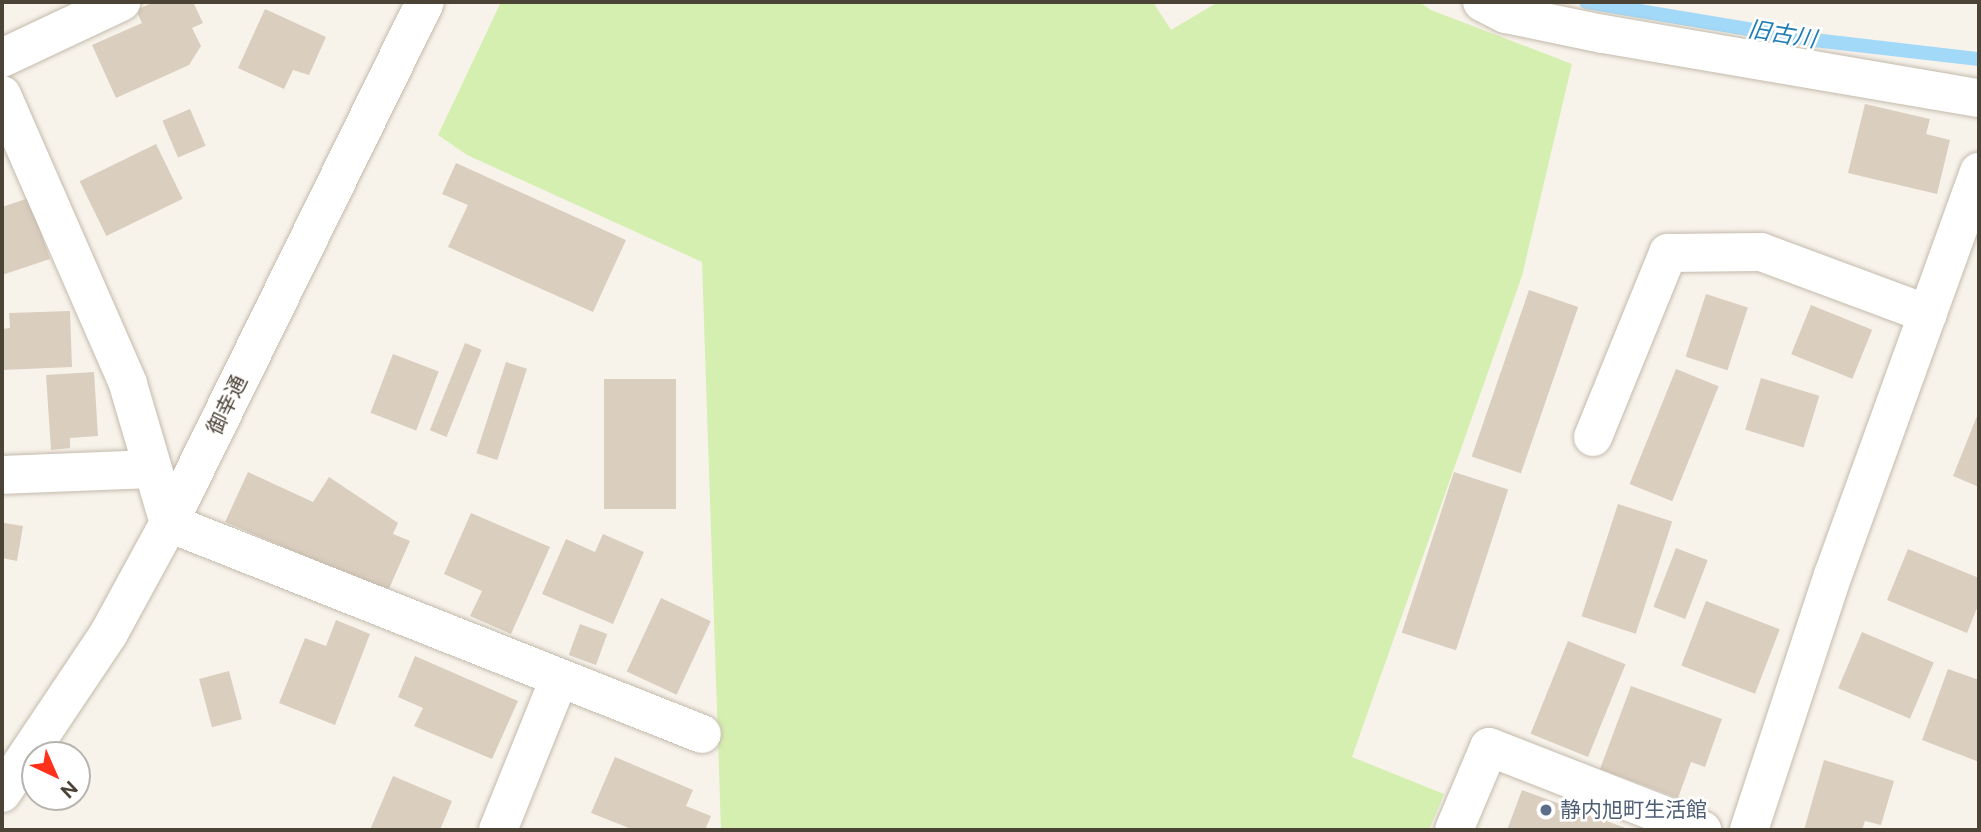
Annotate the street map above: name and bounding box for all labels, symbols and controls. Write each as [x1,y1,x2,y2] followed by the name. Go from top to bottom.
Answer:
[1746,15,1818,53] water label: 旧古川
[202,371,252,439] street label: 御幸通
[21,741,91,811] north arrow
[56,777,82,803] text: N
[1560,797,1707,823] place label: 静内旭町生活館
[1538,802,1554,818] marker: 静内旭町生活館

